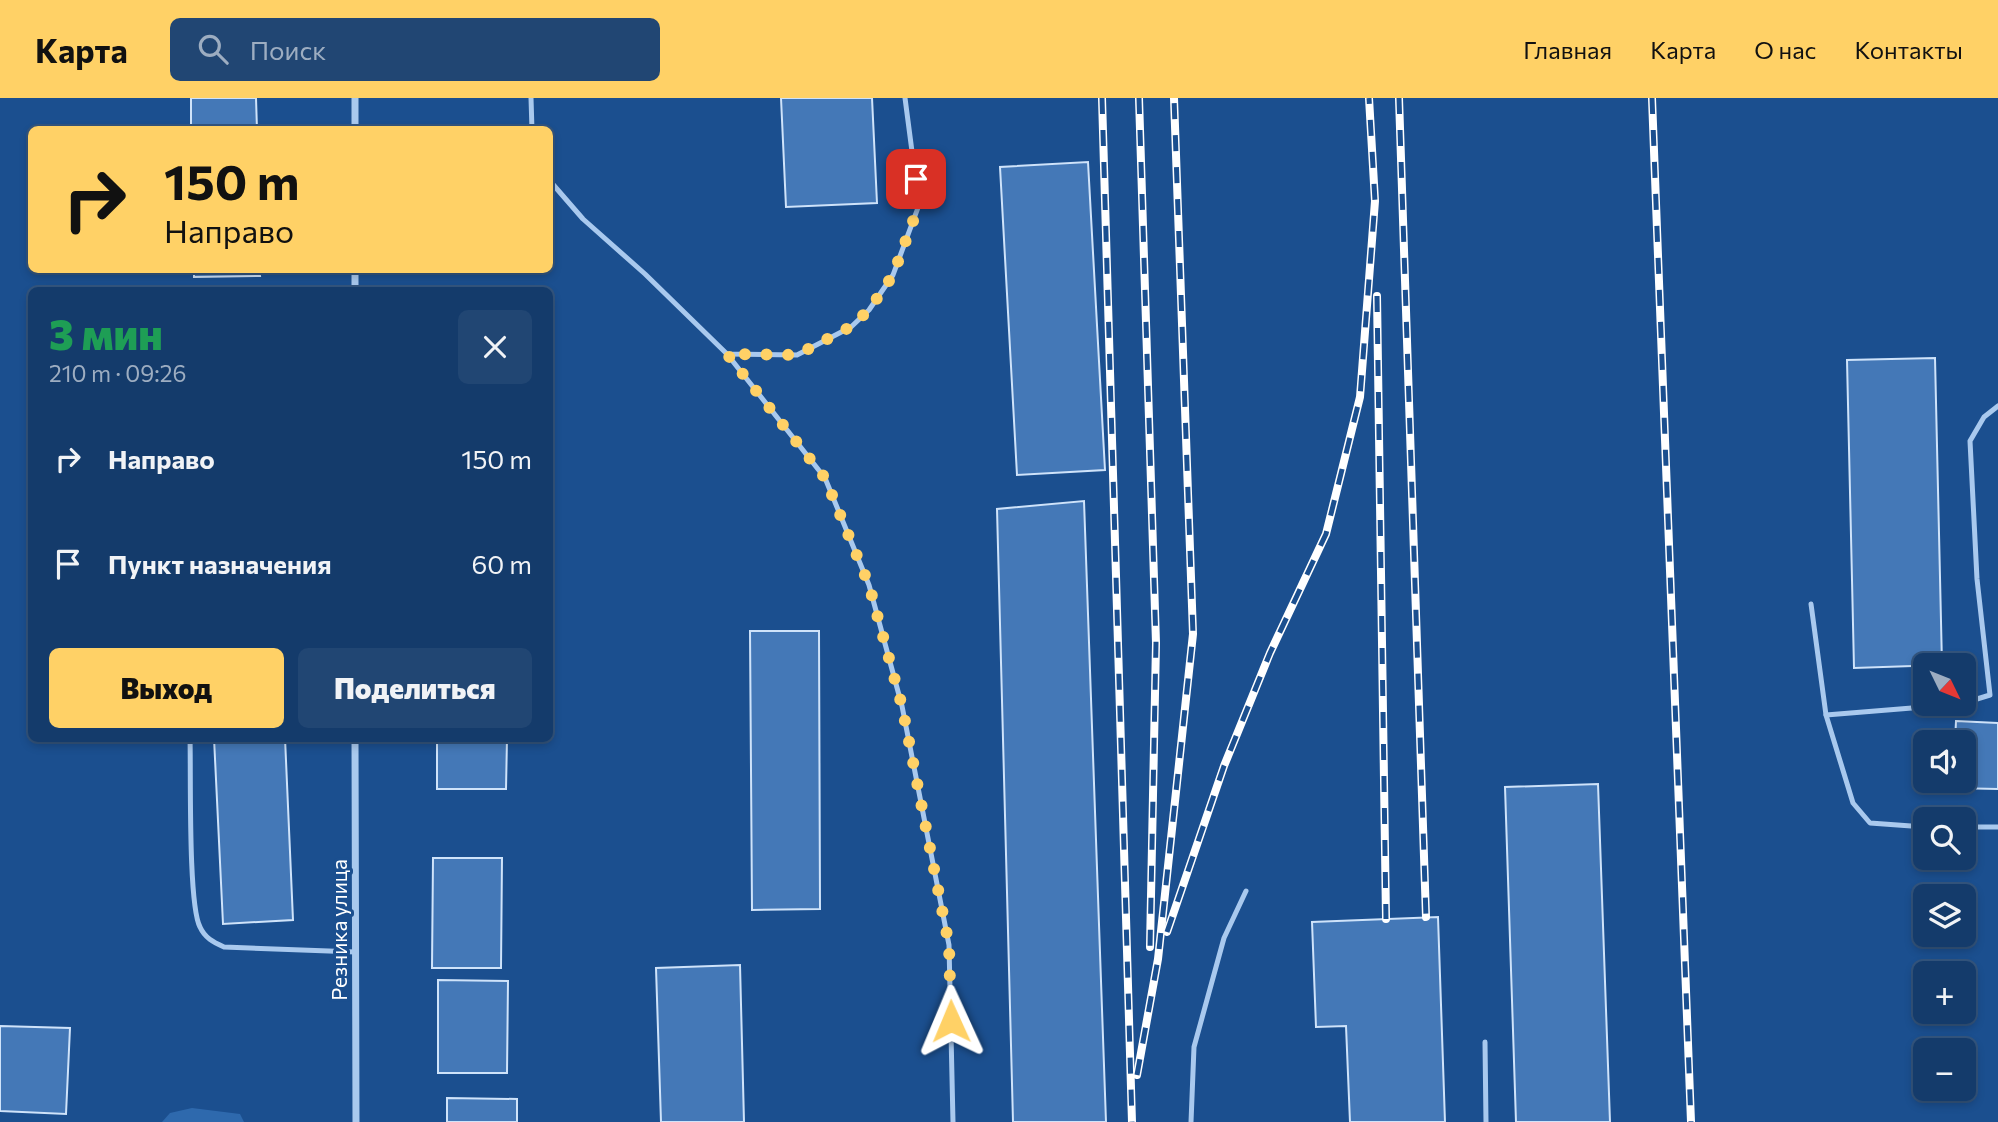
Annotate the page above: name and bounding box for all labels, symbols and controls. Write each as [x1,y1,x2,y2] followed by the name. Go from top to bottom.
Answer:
[170,18,660,81] search box
[35,29,128,70] text: Карта
[194,30,232,68] icon: search
[250,34,326,65] text: Поиск
[1523,35,1612,64] text: Главная
[1650,35,1716,64] text: Карта
[1754,35,1816,64] text: О нас
[1854,35,1963,64] text: Контакты
[886,149,946,209] pin
[164,150,299,210] text: 150 m
[49,154,140,245] icon: right
[897,160,935,198] icon: arrive
[164,210,294,250] text: Направо
[49,307,163,359] text: 3 мин
[458,310,532,384] button: close
[49,359,186,387] text: 210 m · 09:26
[49,440,87,478] icon: right
[108,443,215,474] text: Направо
[461,443,532,474] text: 150 m
[49,545,87,583] icon: arrive
[108,548,332,579] text: Пункт назначения
[472,548,532,579] text: 60 m
[49,648,284,728] button: Выход
[298,648,532,728] button: Поделиться
[1913,653,1976,716] north arrow
[1913,653,1976,1101] map controls
[1913,730,1976,793] button: sound
[1913,807,1976,870] button: search
[326,859,351,1001] street label: Резника улица
[1913,884,1976,947] button: layers
[1913,961,1976,1024] button: +
[914,984,988,1058] position arrow
[1913,1038,1976,1101] button: −

